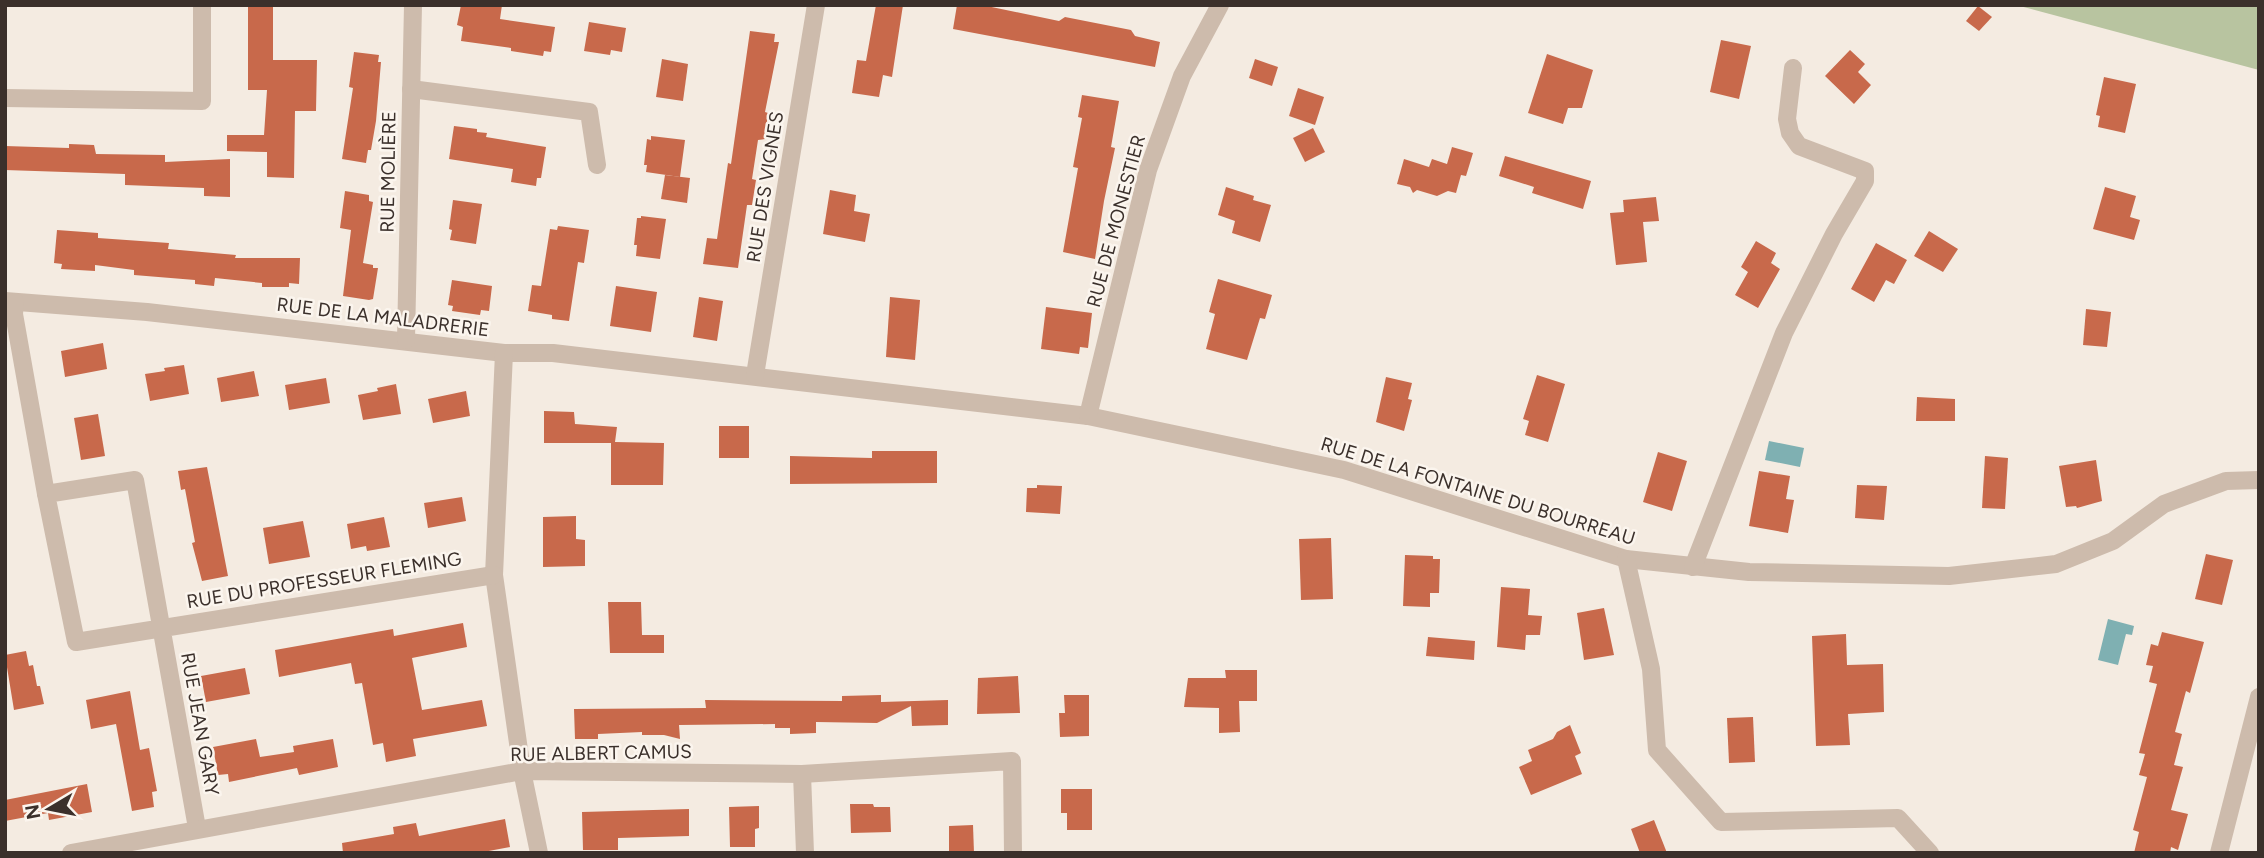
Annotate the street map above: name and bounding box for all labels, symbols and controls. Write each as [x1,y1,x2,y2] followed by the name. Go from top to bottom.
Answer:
[742,110,788,264] street label: RUE DES VIGNES
[375,111,401,233] street label: RUE MOLIÈRE
[1082,132,1150,310] street label: RUE DE MONESTIER
[275,293,491,341] street label: RUE DE LA MALADRERIE
[1318,432,1638,550] street label: RUE DE LA FONTAINE DU BOURREAU
[185,547,463,613] street label: RUE DU PROFESSEUR FLEMING
[176,651,224,798] street label: RUE JEAN GARY
[510,740,692,766] street label: RUE ALBERT CAMUS
[14,774,84,844] north arrow
[20,803,45,821] text: N

